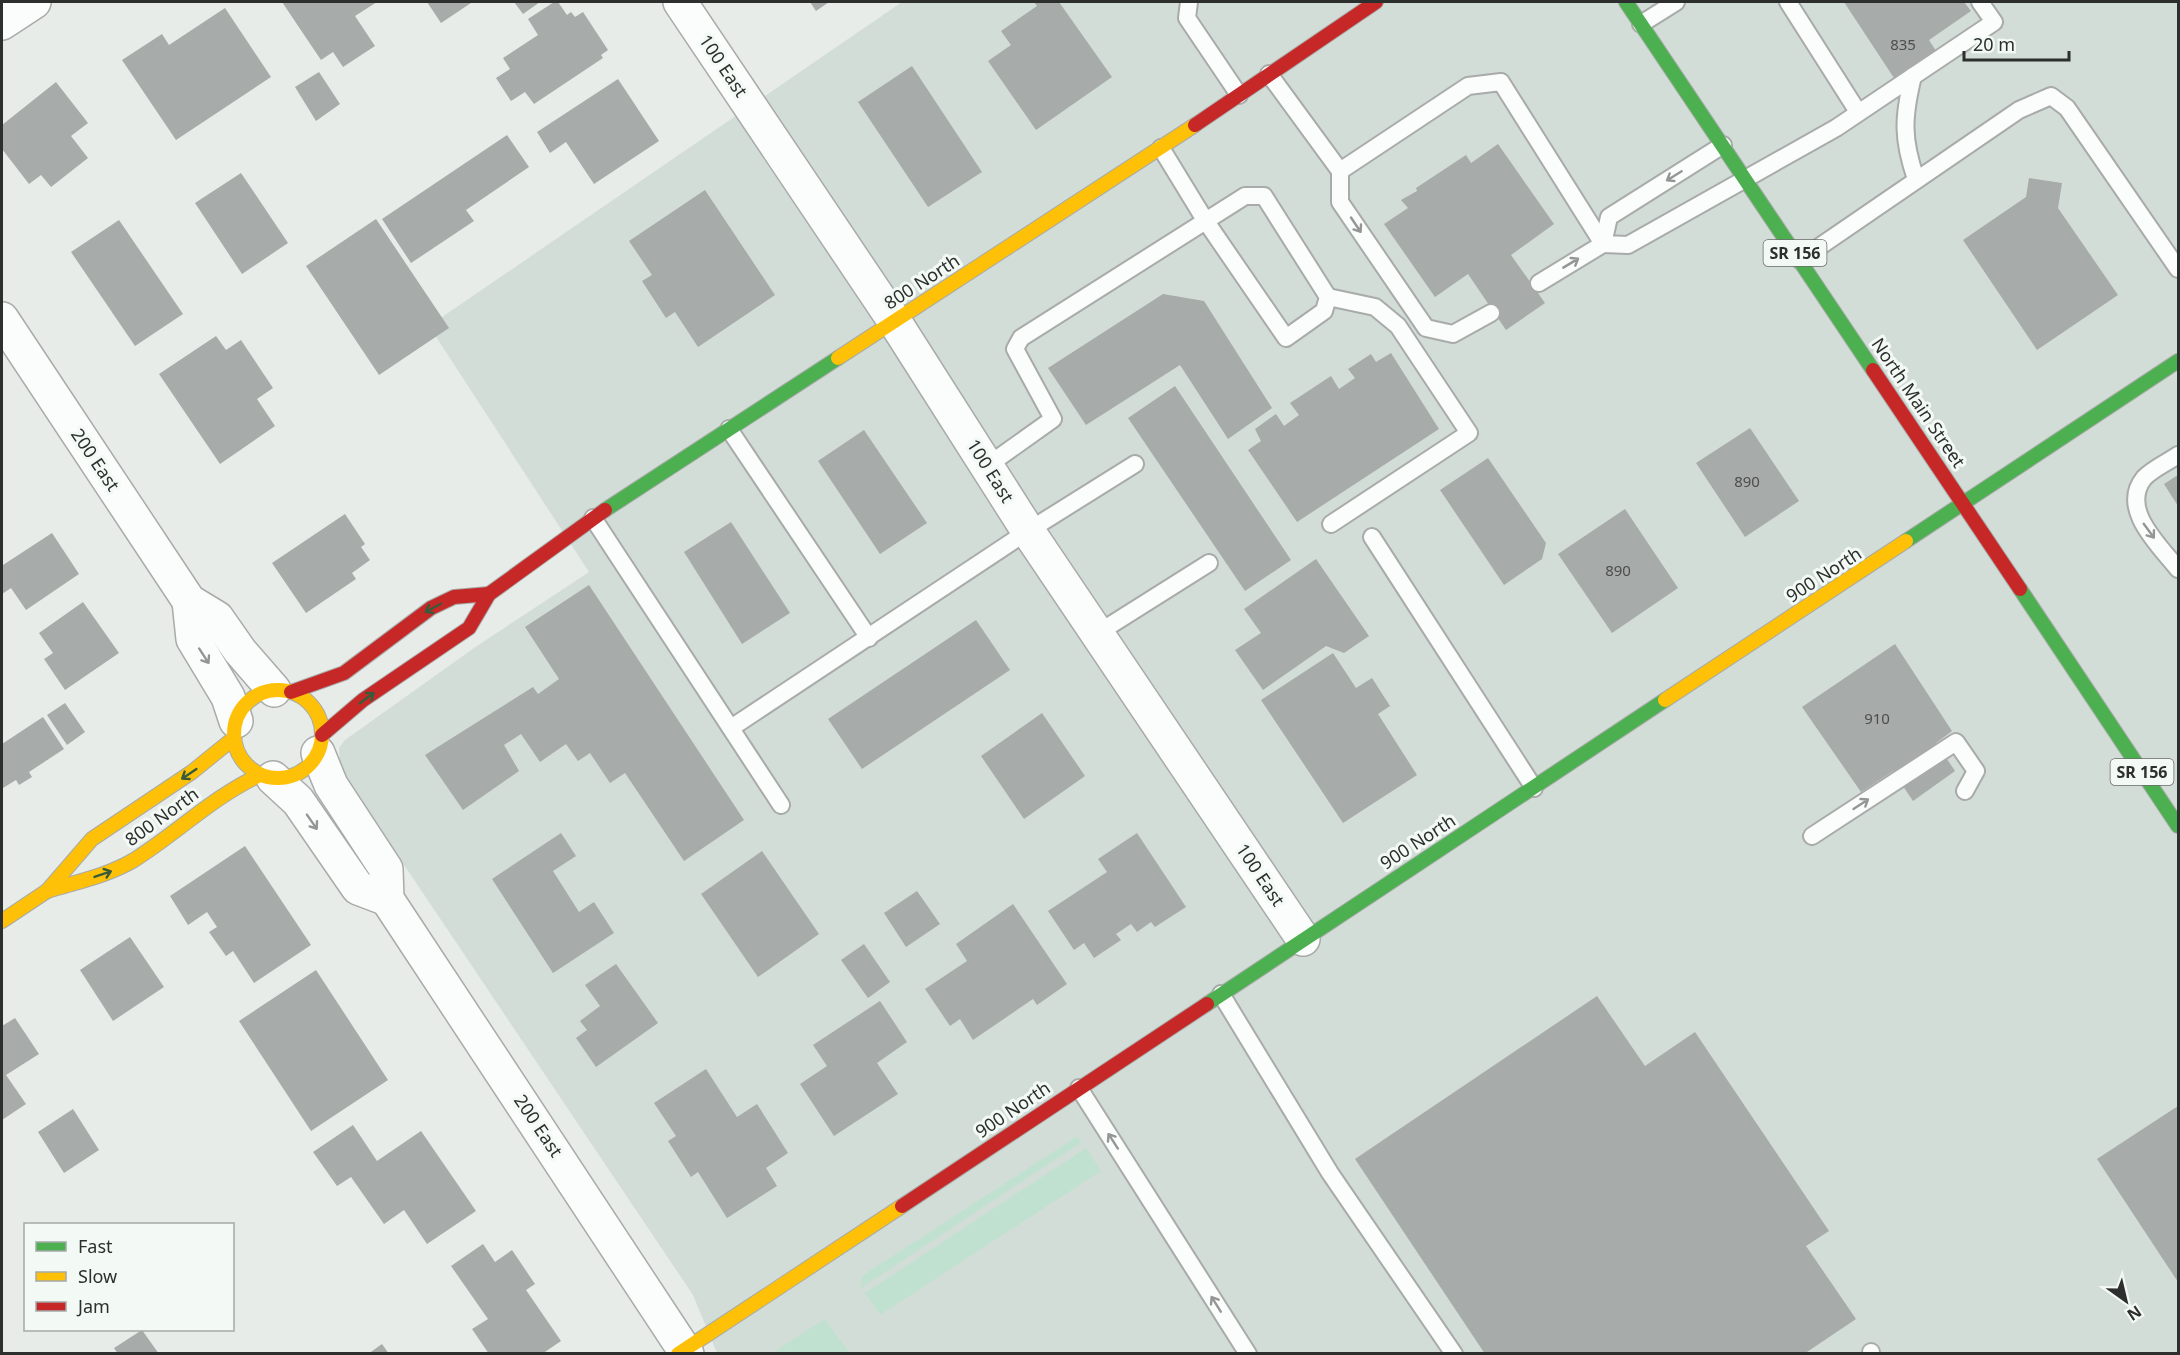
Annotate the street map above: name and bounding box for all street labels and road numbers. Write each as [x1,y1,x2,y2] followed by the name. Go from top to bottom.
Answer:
[694,29,754,102] street label: 100 East
[1764,240,1826,266] road number: SR 156
[879,248,964,314] street label: 800 North
[1867,333,1971,472] street label: North Main Street
[66,423,126,496] street label: 200 East
[962,434,1020,507] street label: 100 East
[1781,541,1866,607] street label: 900 North
[2110,759,2174,785] road number: SR 156
[120,781,203,851] street label: 800 North
[1375,808,1460,874] street label: 900 North
[1231,838,1291,911] street label: 100 East
[970,1075,1054,1143] street label: 900 North
[509,1089,569,1162] street label: 200 East

